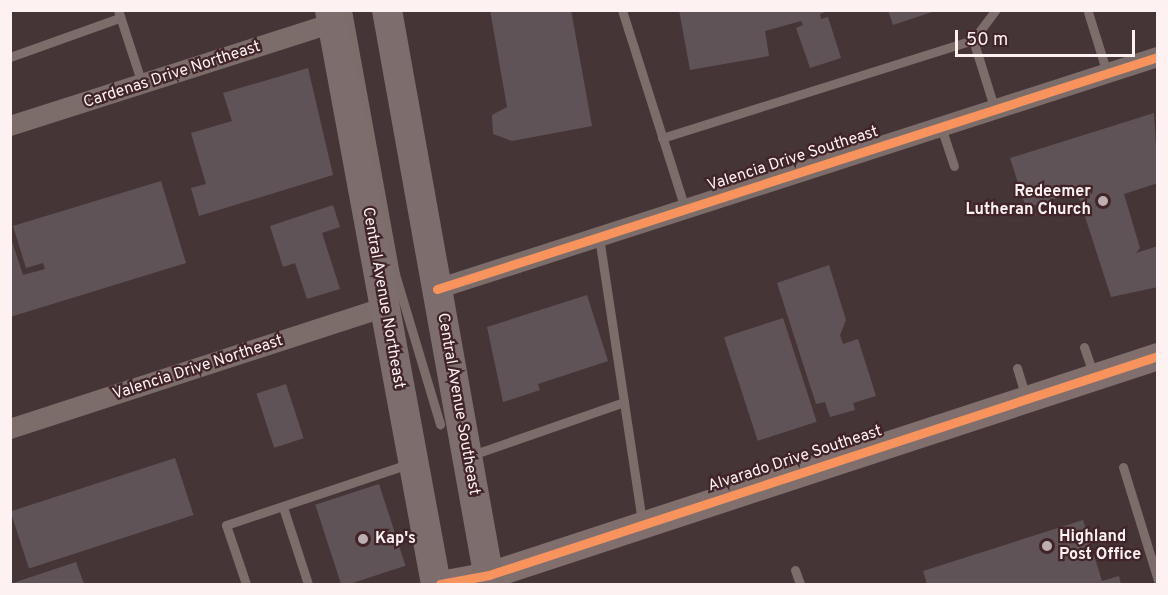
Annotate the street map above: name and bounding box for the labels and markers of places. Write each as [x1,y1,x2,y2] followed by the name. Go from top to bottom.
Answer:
[965,182,1091,220] place label: Redeemer Lutheran Church
[1096,194,1110,208] marker: Redeemer Lutheran Church
[1059,527,1141,565] place label: Highland Post Office
[375,529,416,549] place label: Kap's
[356,532,370,546] marker: Kap's
[1040,539,1054,553] marker: Highland Post Office

